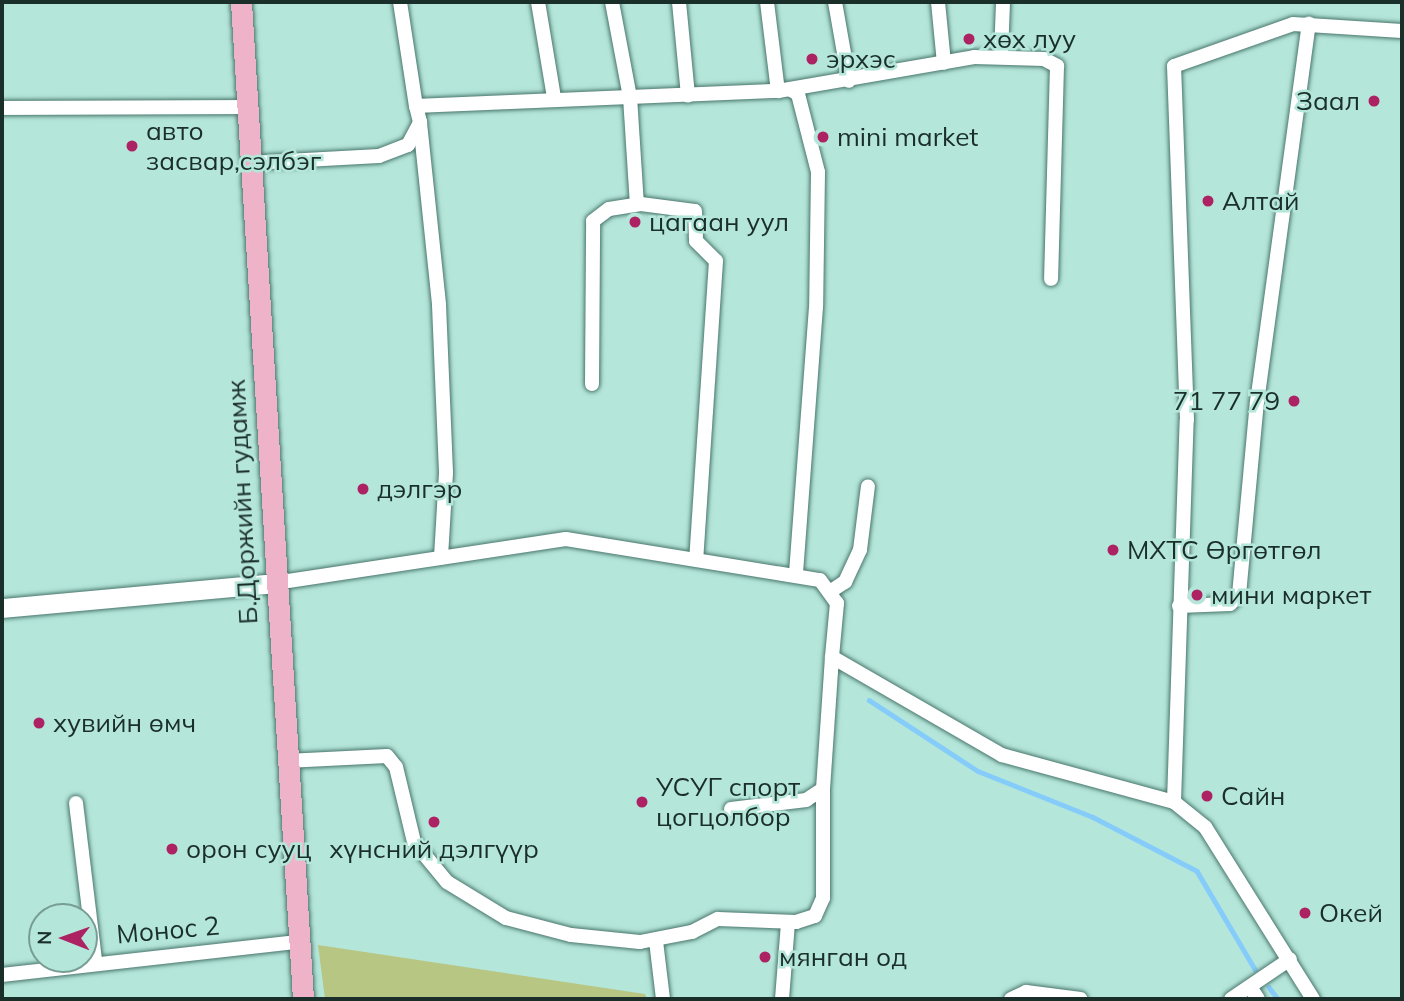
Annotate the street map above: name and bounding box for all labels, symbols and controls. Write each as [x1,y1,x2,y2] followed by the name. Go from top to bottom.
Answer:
[983,23,1076,55] place label: хөх луу
[961,31,977,47] marker: хөх луу
[826,43,896,75] place label: эрхэс
[804,51,820,67] marker: эрхэс
[1296,85,1360,117] place label: Заал
[1366,93,1382,109] marker: Заал
[146,115,321,176] place label: авто засвар,сэлбэг
[837,121,978,153] place label: mini market
[815,129,831,145] marker: mini market
[124,138,140,154] marker: авто засвар,сэлбэг
[1222,185,1300,217] place label: Алтай
[1200,193,1216,209] marker: Алтай
[649,206,789,238] place label: цагаан уул
[627,214,643,230] marker: цагаан уул
[220,379,264,625] street label: Б.Доржийн гудамж
[1173,385,1280,417] place label: 71 77 79
[1286,393,1302,409] marker: 71 77 79
[377,473,462,505] place label: дэлгэр
[355,481,371,497] marker: дэлгэр
[1127,534,1322,566] place label: МХТС Өргөтгөл
[1105,542,1121,558] marker: МХТС Өргөтгөл
[1211,579,1371,611] place label: мини маркет
[1189,587,1205,603] marker: мини маркет
[53,707,196,739] place label: хувийн өмч
[31,715,47,731] marker: хувийн өмч
[656,771,800,832] place label: УСУГ спорт цогцолбор
[1221,780,1285,812] place label: Сайн
[1199,788,1215,804] marker: Сайн
[634,794,650,810] marker: УСУГ спорт цогцолбор
[426,814,442,830] marker: хүнсний дэлгүүр
[186,833,312,865] place label: орон сууц
[329,833,539,865] place label: хүнсний дэлгүүр
[164,841,180,857] marker: орон сууц
[1319,897,1383,929] place label: Окей
[28,903,98,973] north arrow
[1297,905,1313,921] marker: Окей
[115,910,221,950] street label: Монос 2
[32,930,56,945] text: N
[779,941,907,973] place label: мянган од
[757,949,773,965] marker: мянган од

